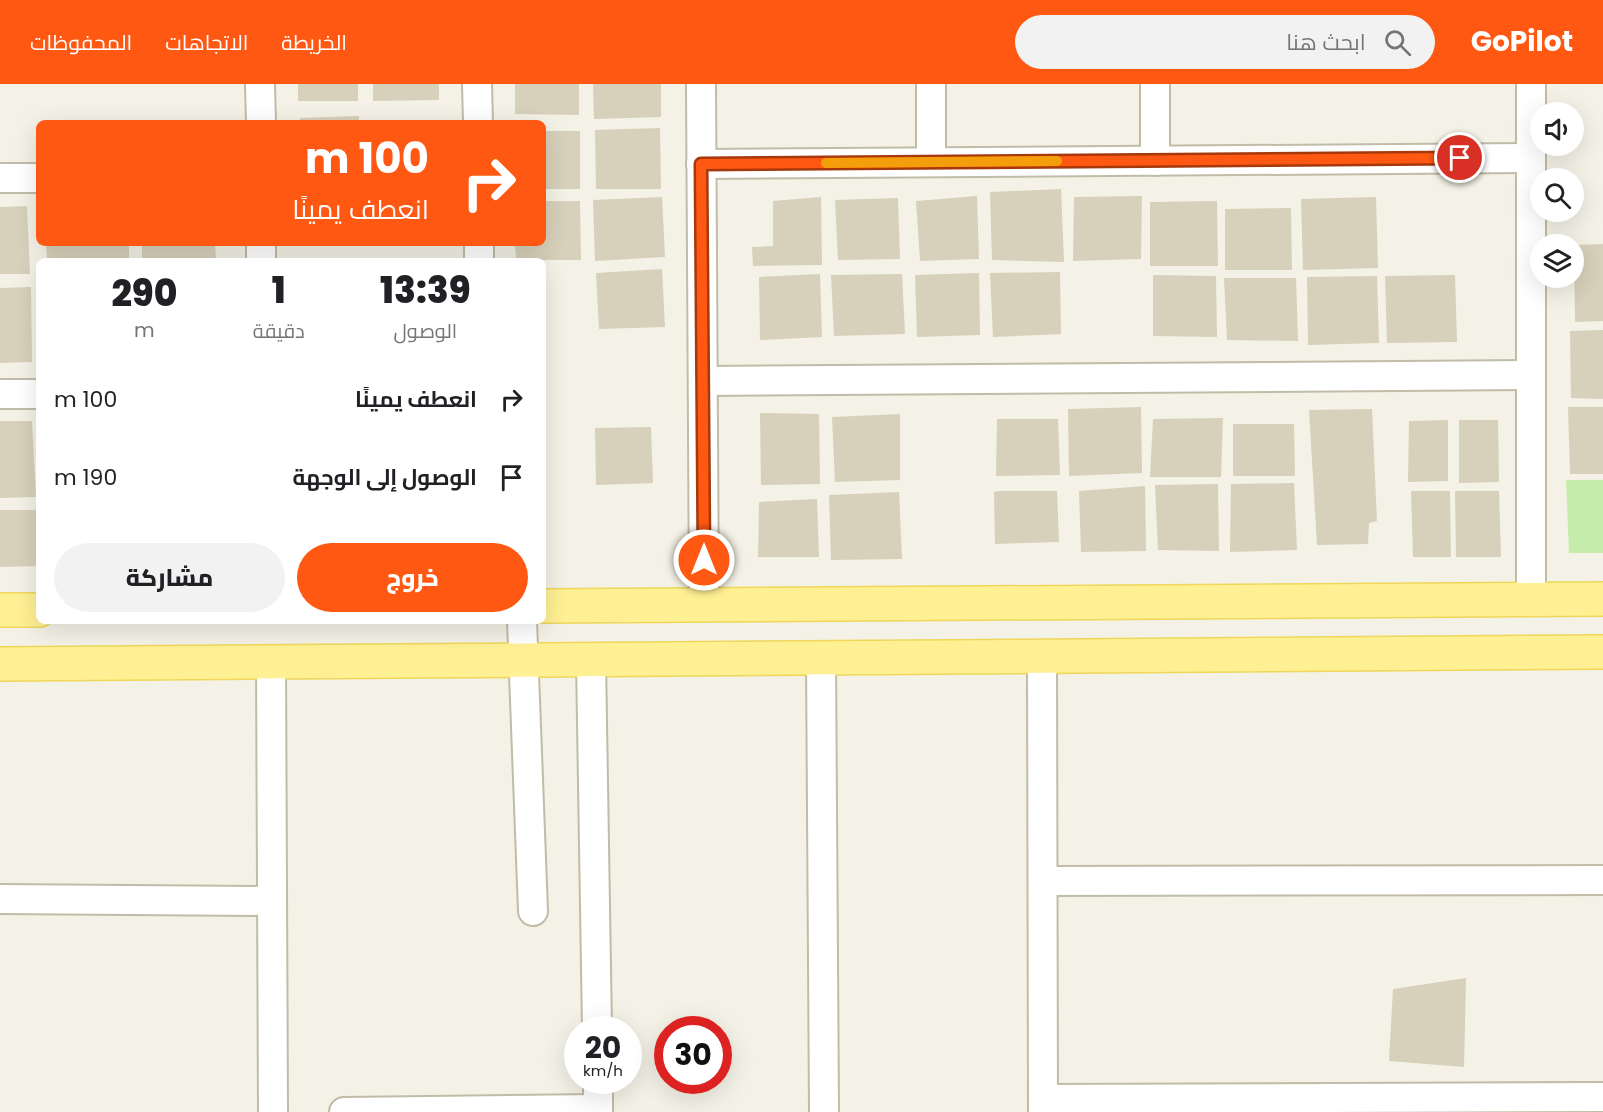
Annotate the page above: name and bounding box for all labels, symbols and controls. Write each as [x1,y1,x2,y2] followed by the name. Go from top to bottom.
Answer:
[1015,15,1435,69] search box
[1471,22,1573,61] text: GoPilot
[1381,26,1414,59] icon: search
[1286,27,1366,58] text: ابحث هنا
[30,28,132,57] text: المحفوظات
[165,28,248,57] text: الاتجاهات
[281,28,347,57] text: الخريطة
[1530,102,1584,288] map controls
[1530,102,1584,156] button: sound
[305,129,429,188] text: 100 m
[1434,132,1485,183] pin
[1443,141,1476,174] icon: arrive
[450,144,528,222] icon: right
[1530,168,1584,222] button: search
[292,191,429,228] text: انعطف يمينًا
[1530,234,1584,288] button: layers
[272,265,286,316] text: 1
[380,265,471,316] text: 13:39
[111,268,177,319] text: 290
[134,316,155,344] text: m
[253,317,305,345] text: دقيقة
[394,317,457,345] text: الوصول
[495,383,528,416] icon: right
[54,384,117,415] text: 100 m
[355,384,477,415] text: انعطف يمينًا
[495,461,528,494] icon: arrive
[54,462,117,493] text: 190 m
[292,462,477,493] text: الوصول إلى الوجهة
[672,528,736,592] position arrow
[54,543,285,612] button: مشاركة
[297,543,528,612] button: خروج
[654,1016,732,1094] speed limit sign: 30
[585,1026,621,1069] text: 20
[583,1060,623,1081] text: km/h

